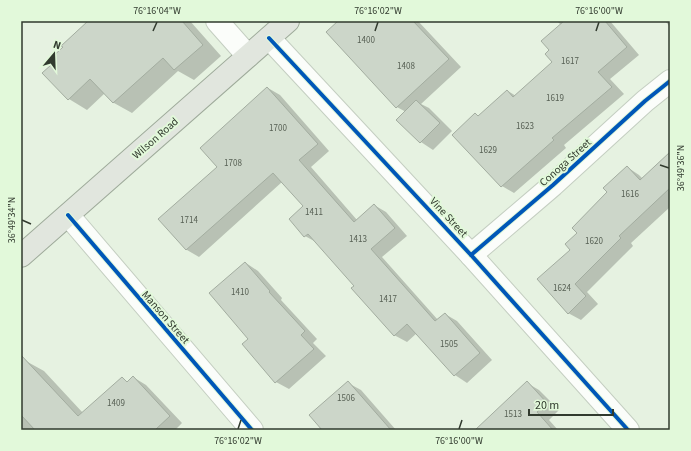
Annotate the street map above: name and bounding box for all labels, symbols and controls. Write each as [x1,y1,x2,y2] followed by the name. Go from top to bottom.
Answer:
[133,4,181,18] text: 76°16'04"W
[354,4,402,18] text: 76°16'02"W
[575,4,623,18] text: 76°16'00"W
[34,34,74,74] north arrow
[357,34,375,47] house number: 1400
[51,37,63,53] text: N
[561,55,579,68] house number: 1617
[397,60,415,73] house number: 1408
[546,92,564,105] house number: 1619
[129,114,182,163] street label: Wilson Road
[516,120,534,133] house number: 1623
[269,122,287,135] house number: 1700
[536,135,595,190] street label: Conoga Street
[479,144,497,157] house number: 1629
[674,145,688,191] text: 36°49'36"N
[224,157,242,170] house number: 1708
[621,188,639,201] house number: 1616
[426,194,471,241] street label: Vine Street
[5,197,19,243] text: 36°49'34"N
[305,206,323,219] house number: 1411
[180,214,198,227] house number: 1714
[349,233,367,246] house number: 1413
[585,235,603,248] house number: 1620
[553,282,571,295] house number: 1624
[231,286,249,299] house number: 1410
[138,288,193,347] street label: Manson Street
[379,293,397,306] house number: 1417
[440,338,458,351] house number: 1505
[529,391,613,417] scale bar
[337,392,355,405] house number: 1506
[107,397,125,410] house number: 1409
[535,397,559,414] text: 20 m
[504,408,522,421] house number: 1513
[214,434,262,448] text: 76°16'02"W
[435,434,483,448] text: 76°16'00"W

